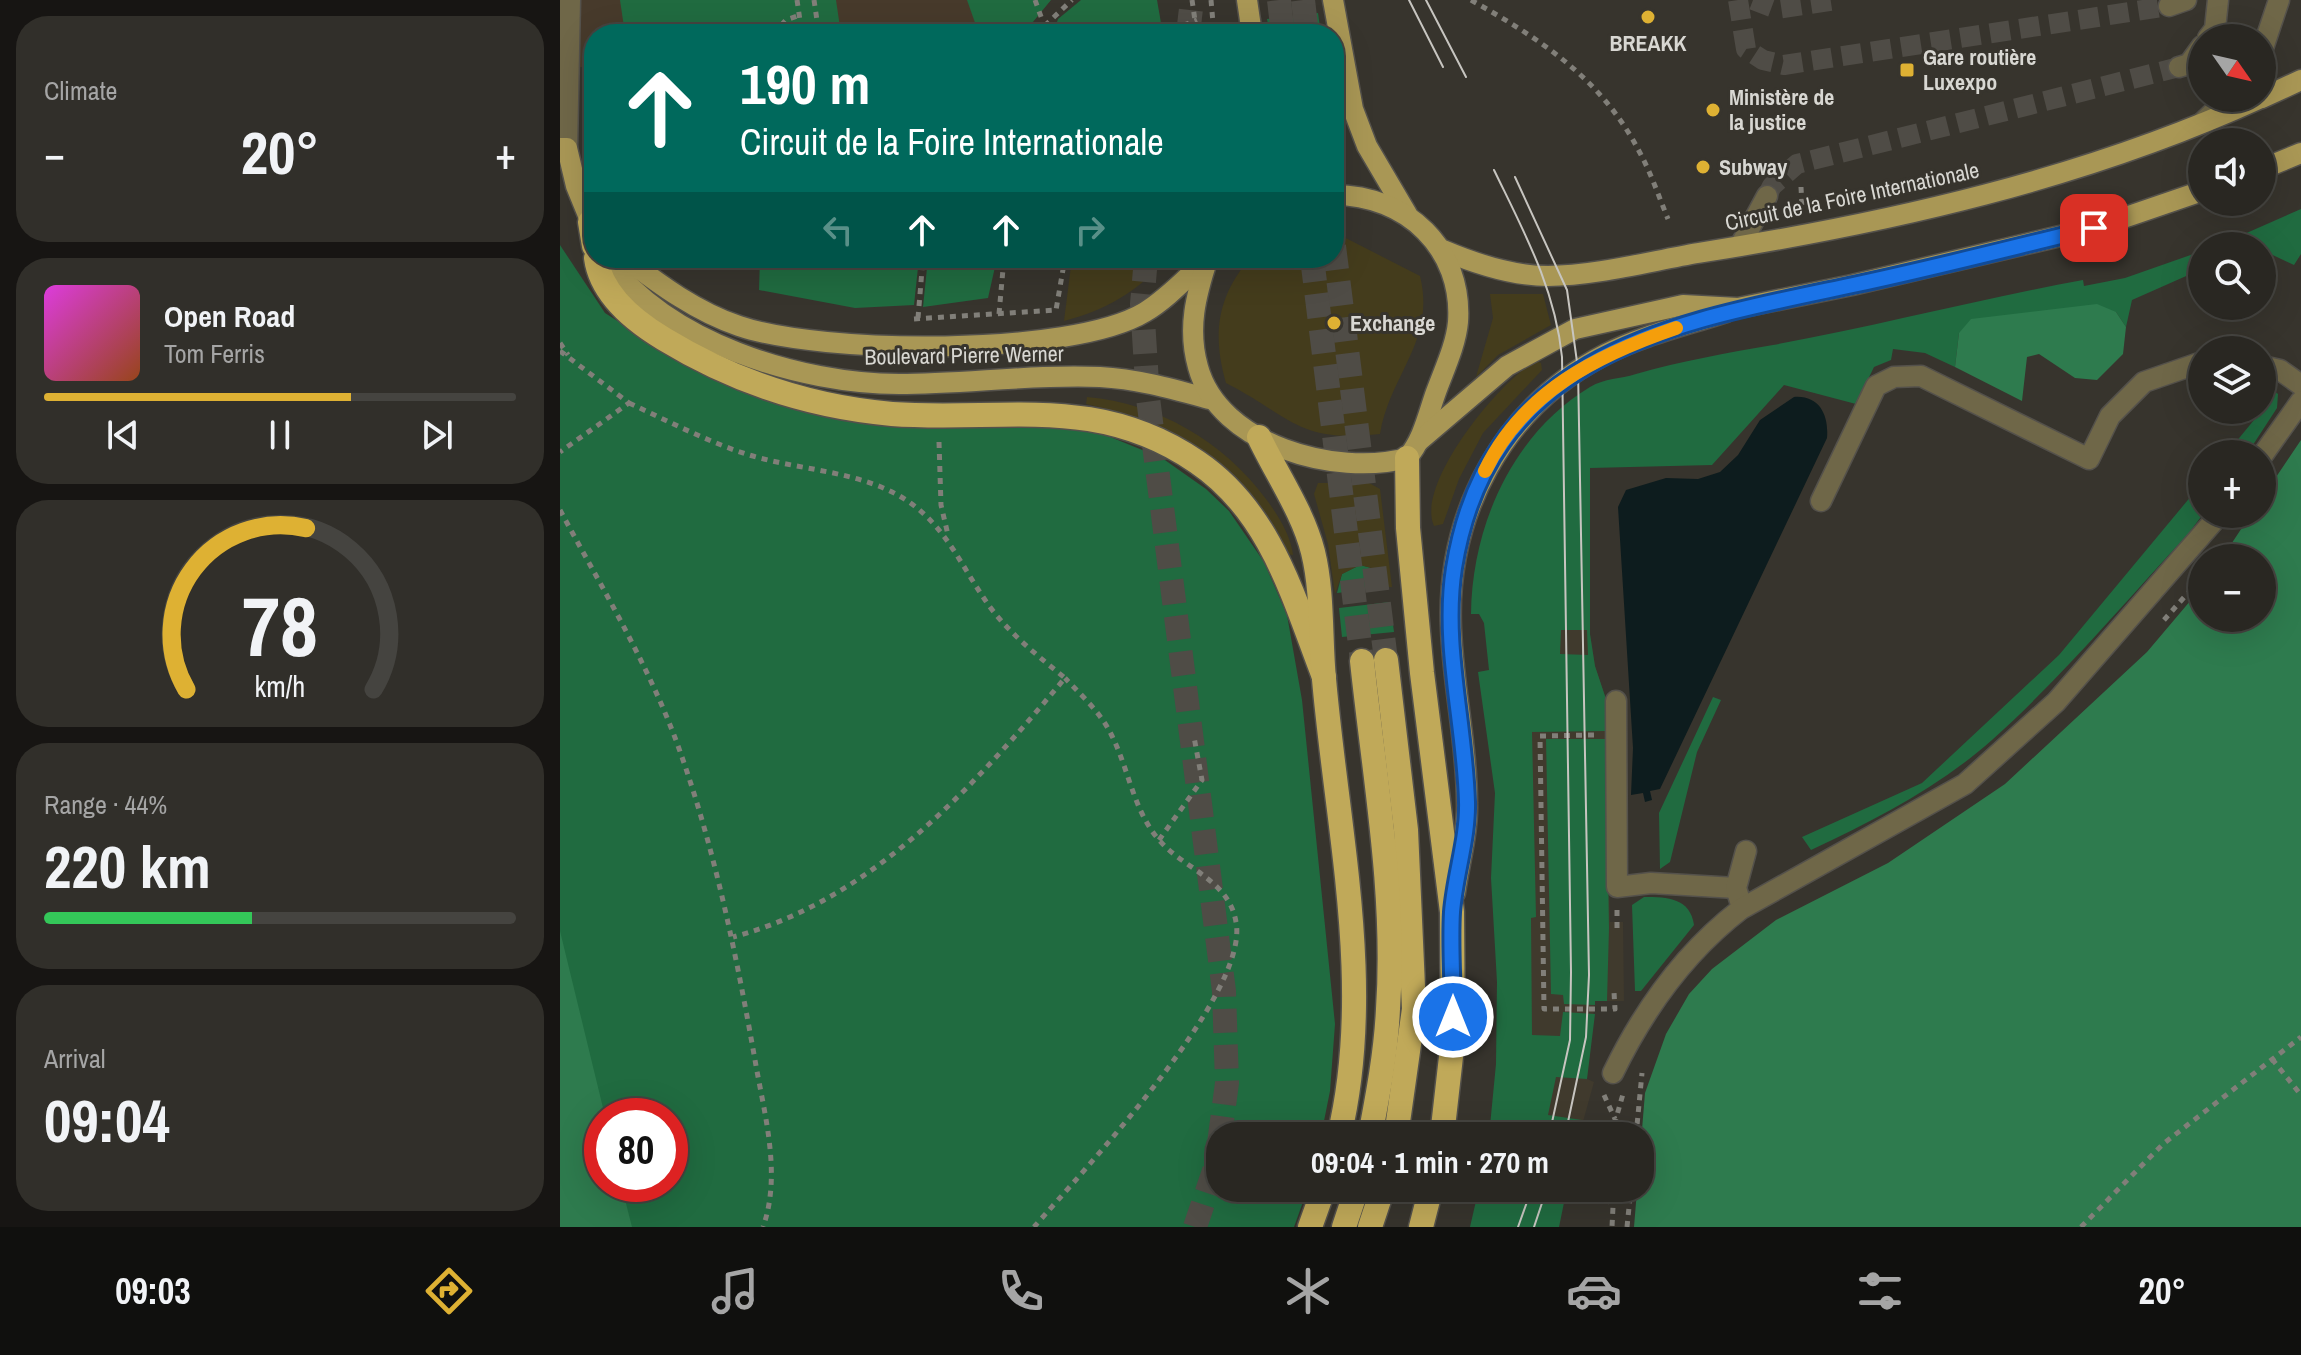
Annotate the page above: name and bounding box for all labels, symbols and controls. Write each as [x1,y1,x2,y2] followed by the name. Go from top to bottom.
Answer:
[1639,8,1657,26] marker: BREAKK
[2188,24,2276,112] north arrow
[2188,24,2276,632] map controls
[1609,28,1687,58] place label: BREAKK
[1923,42,2036,97] place label: Gare routière Luxexpo
[740,46,870,121] text: 190 m
[608,56,712,160] icon: ahead
[1898,61,1916,79] marker: Gare routière Luxexpo
[44,73,117,108] text: Climate
[1729,82,1834,137] place label: Ministère de la justice
[1704,101,1722,119] marker: Ministère de la justice
[241,112,319,193] text: 20°
[740,118,1164,166] text: Circuit de la Foire Internationale
[44,123,65,183] text: −
[495,123,516,183] text: +
[2188,128,2276,216] button: sound
[1719,152,1787,182] place label: Subway
[1722,154,1982,238] street label: Circuit de la Foire Internationale
[1694,158,1712,176] marker: Subway
[2060,194,2128,262] pin
[2072,206,2116,250] icon: arrive
[816,208,860,252] icon: left
[900,208,944,252] icon: ahead
[984,208,1028,252] icon: ahead
[1068,208,1112,252] icon: right
[2188,232,2276,320] button: search
[164,296,295,336] text: Open Road
[1350,308,1435,338] place label: Exchange
[1325,314,1343,332] marker: Exchange
[164,336,265,371] text: Tom Ferris
[2188,336,2276,424] button: layers
[864,338,1064,372] street label: Boulevard Pierre Werner
[101,413,145,457] icon: previous
[258,413,302,457] icon: pause
[415,413,459,457] icon: next
[2188,440,2276,528] button: +
[2188,544,2276,632] button: −
[242,569,318,681] text: 78
[255,667,305,706] text: km/h
[44,787,167,822] text: Range · 44%
[44,826,211,907] text: 220 km
[1411,975,1495,1059] position arrow
[44,1041,106,1076] text: Arrival
[44,1080,170,1161] text: 09:04
[584,1098,688,1202] speed limit sign: 80
[1311,1142,1549,1182] text: 09:04 · 1 min · 270 m
[421,1263,477,1319] icon: directions
[707,1263,763,1319] icon: music
[993,1263,1049,1319] icon: phone
[1280,1263,1336,1319] icon: climate
[1566,1263,1622,1319] icon: car
[1852,1263,1908,1319] icon: filters
[115,1267,191,1315] text: 09:03
[2139,1267,2186,1315] text: 20°

